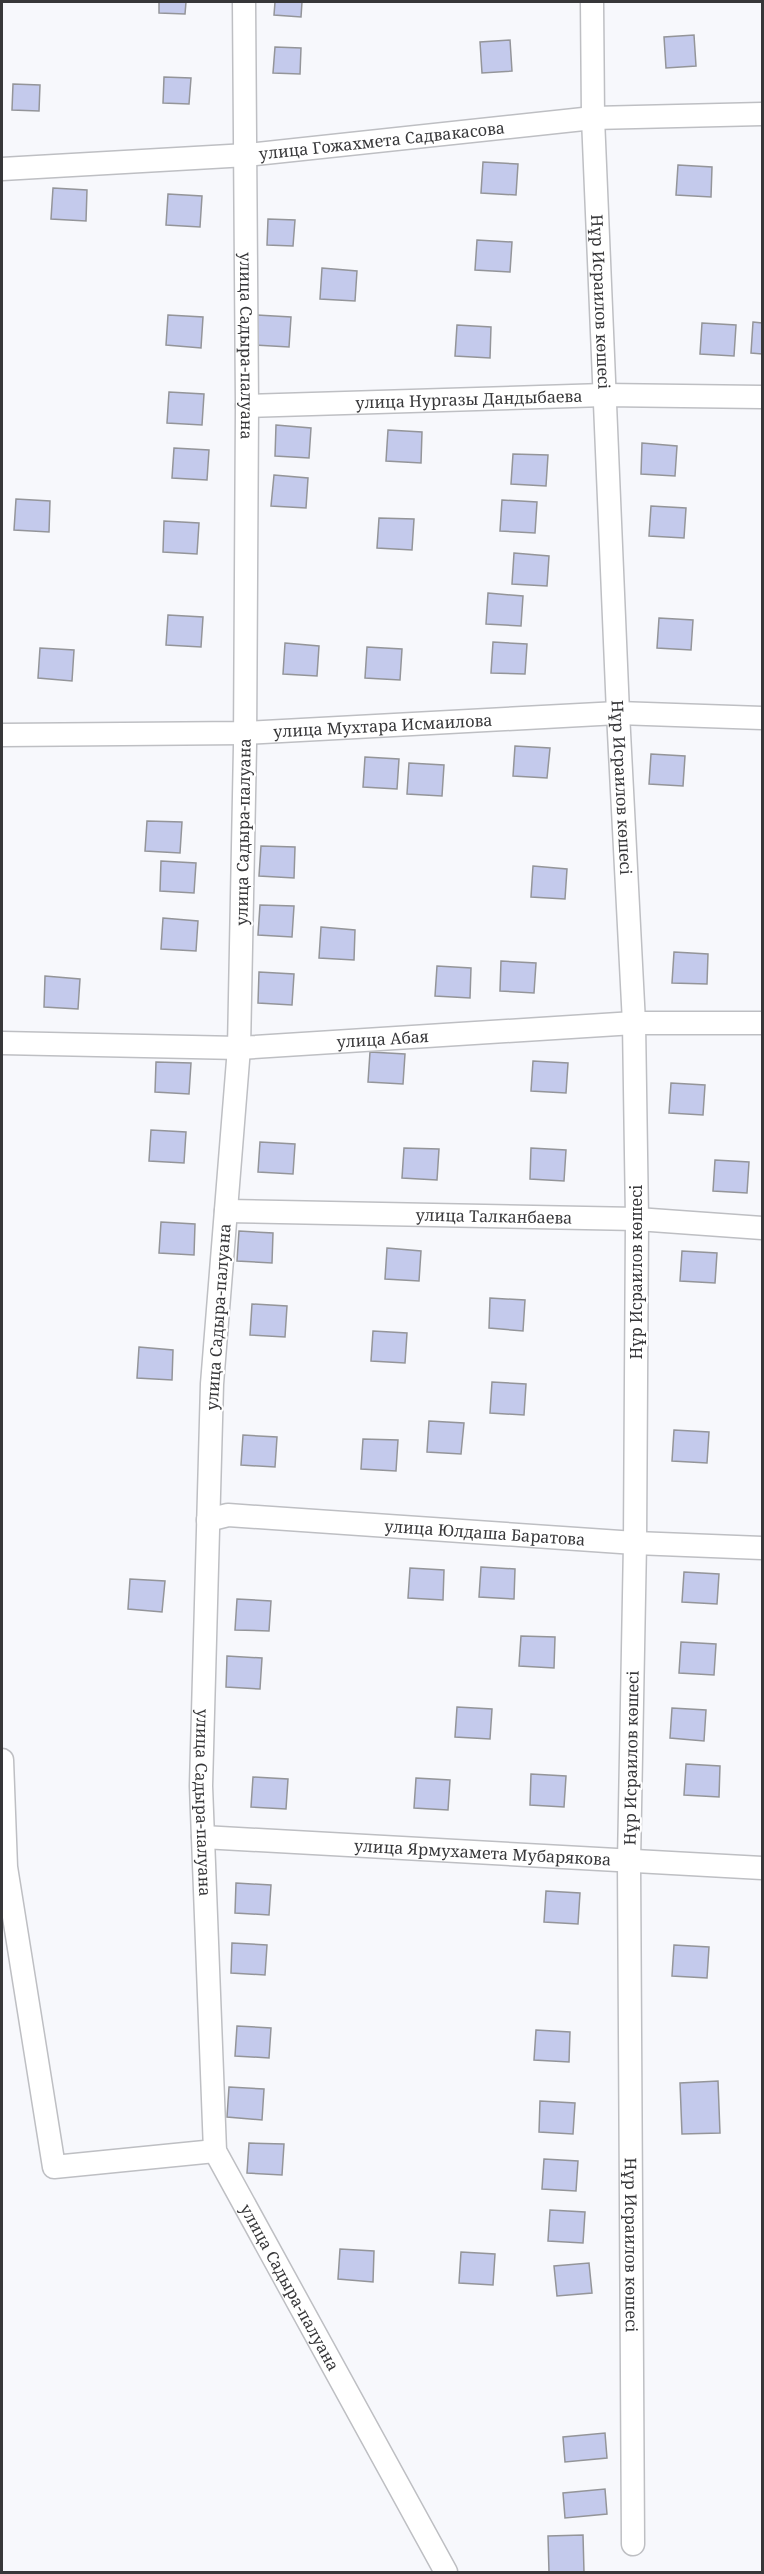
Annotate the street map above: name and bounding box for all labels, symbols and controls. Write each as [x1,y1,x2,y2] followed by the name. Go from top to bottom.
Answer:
[258,117,506,165] street label: улица Гожахмета Садвакасова
[586,214,615,390] street label: Нұр Исраилов көшесі
[235,252,258,440] street label: улица Садыра-палуана
[355,385,583,414] street label: улица Нургазы Дандыбаева
[606,699,637,876] street label: Нұр Исраилов көшесі
[273,709,493,742] street label: улица Мухтара Исмаилова
[230,738,256,926] street label: улица Садыра-палуана
[336,1025,429,1053] street label: улица Абая
[625,1184,647,1360] street label: Нұр Исраилов көшесі
[415,1204,573,1229] street label: улица Талканбаева
[200,1223,236,1411] street label: улица Садыра-палуана
[384,1515,586,1551] street label: улица Юлдаша Баратова
[618,1670,644,1846] street label: Нұр Исраилов көшесі
[190,1709,216,1897] street label: улица Садыра-палуана
[353,1834,612,1871] street label: улица Ярмухамета Мубарякова
[620,2157,643,2333] street label: Нұр Исраилов көшесі
[235,2200,344,2375] street label: улица Садыра-палуана

